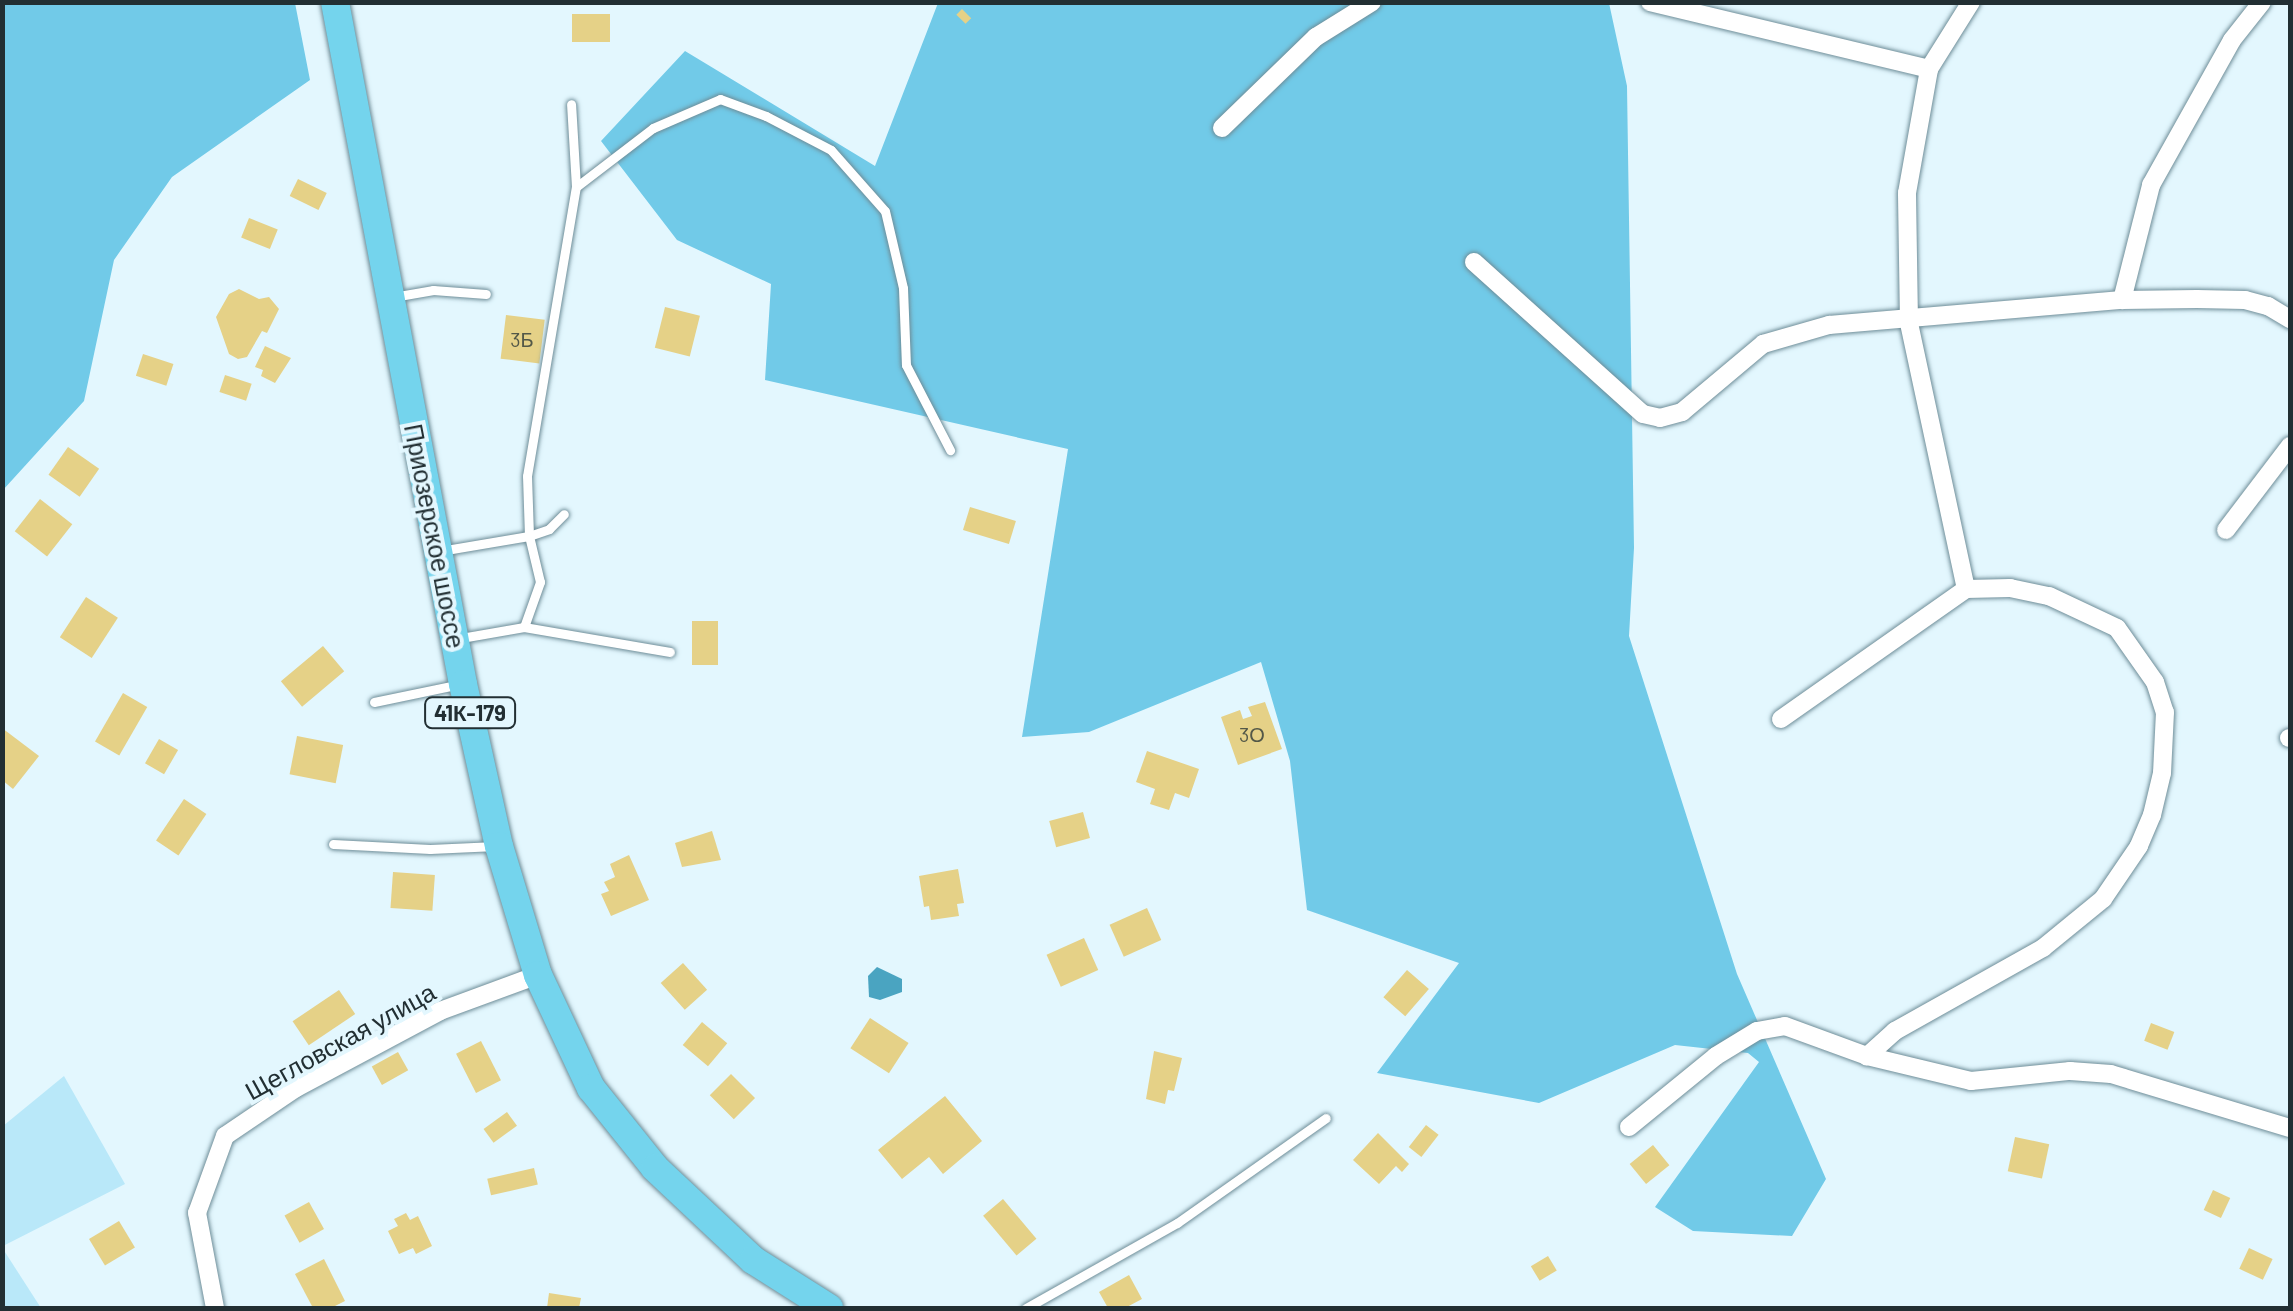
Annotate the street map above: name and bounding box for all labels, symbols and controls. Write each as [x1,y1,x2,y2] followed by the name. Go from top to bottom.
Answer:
[510,327,534,351] house number: 3Б
[399,421,471,651] street label: Приозерское шоссе
[422,696,518,730] road number: 41К-179
[1239,722,1265,746] house number: 3О
[240,976,440,1106] street label: Щегловская улица

